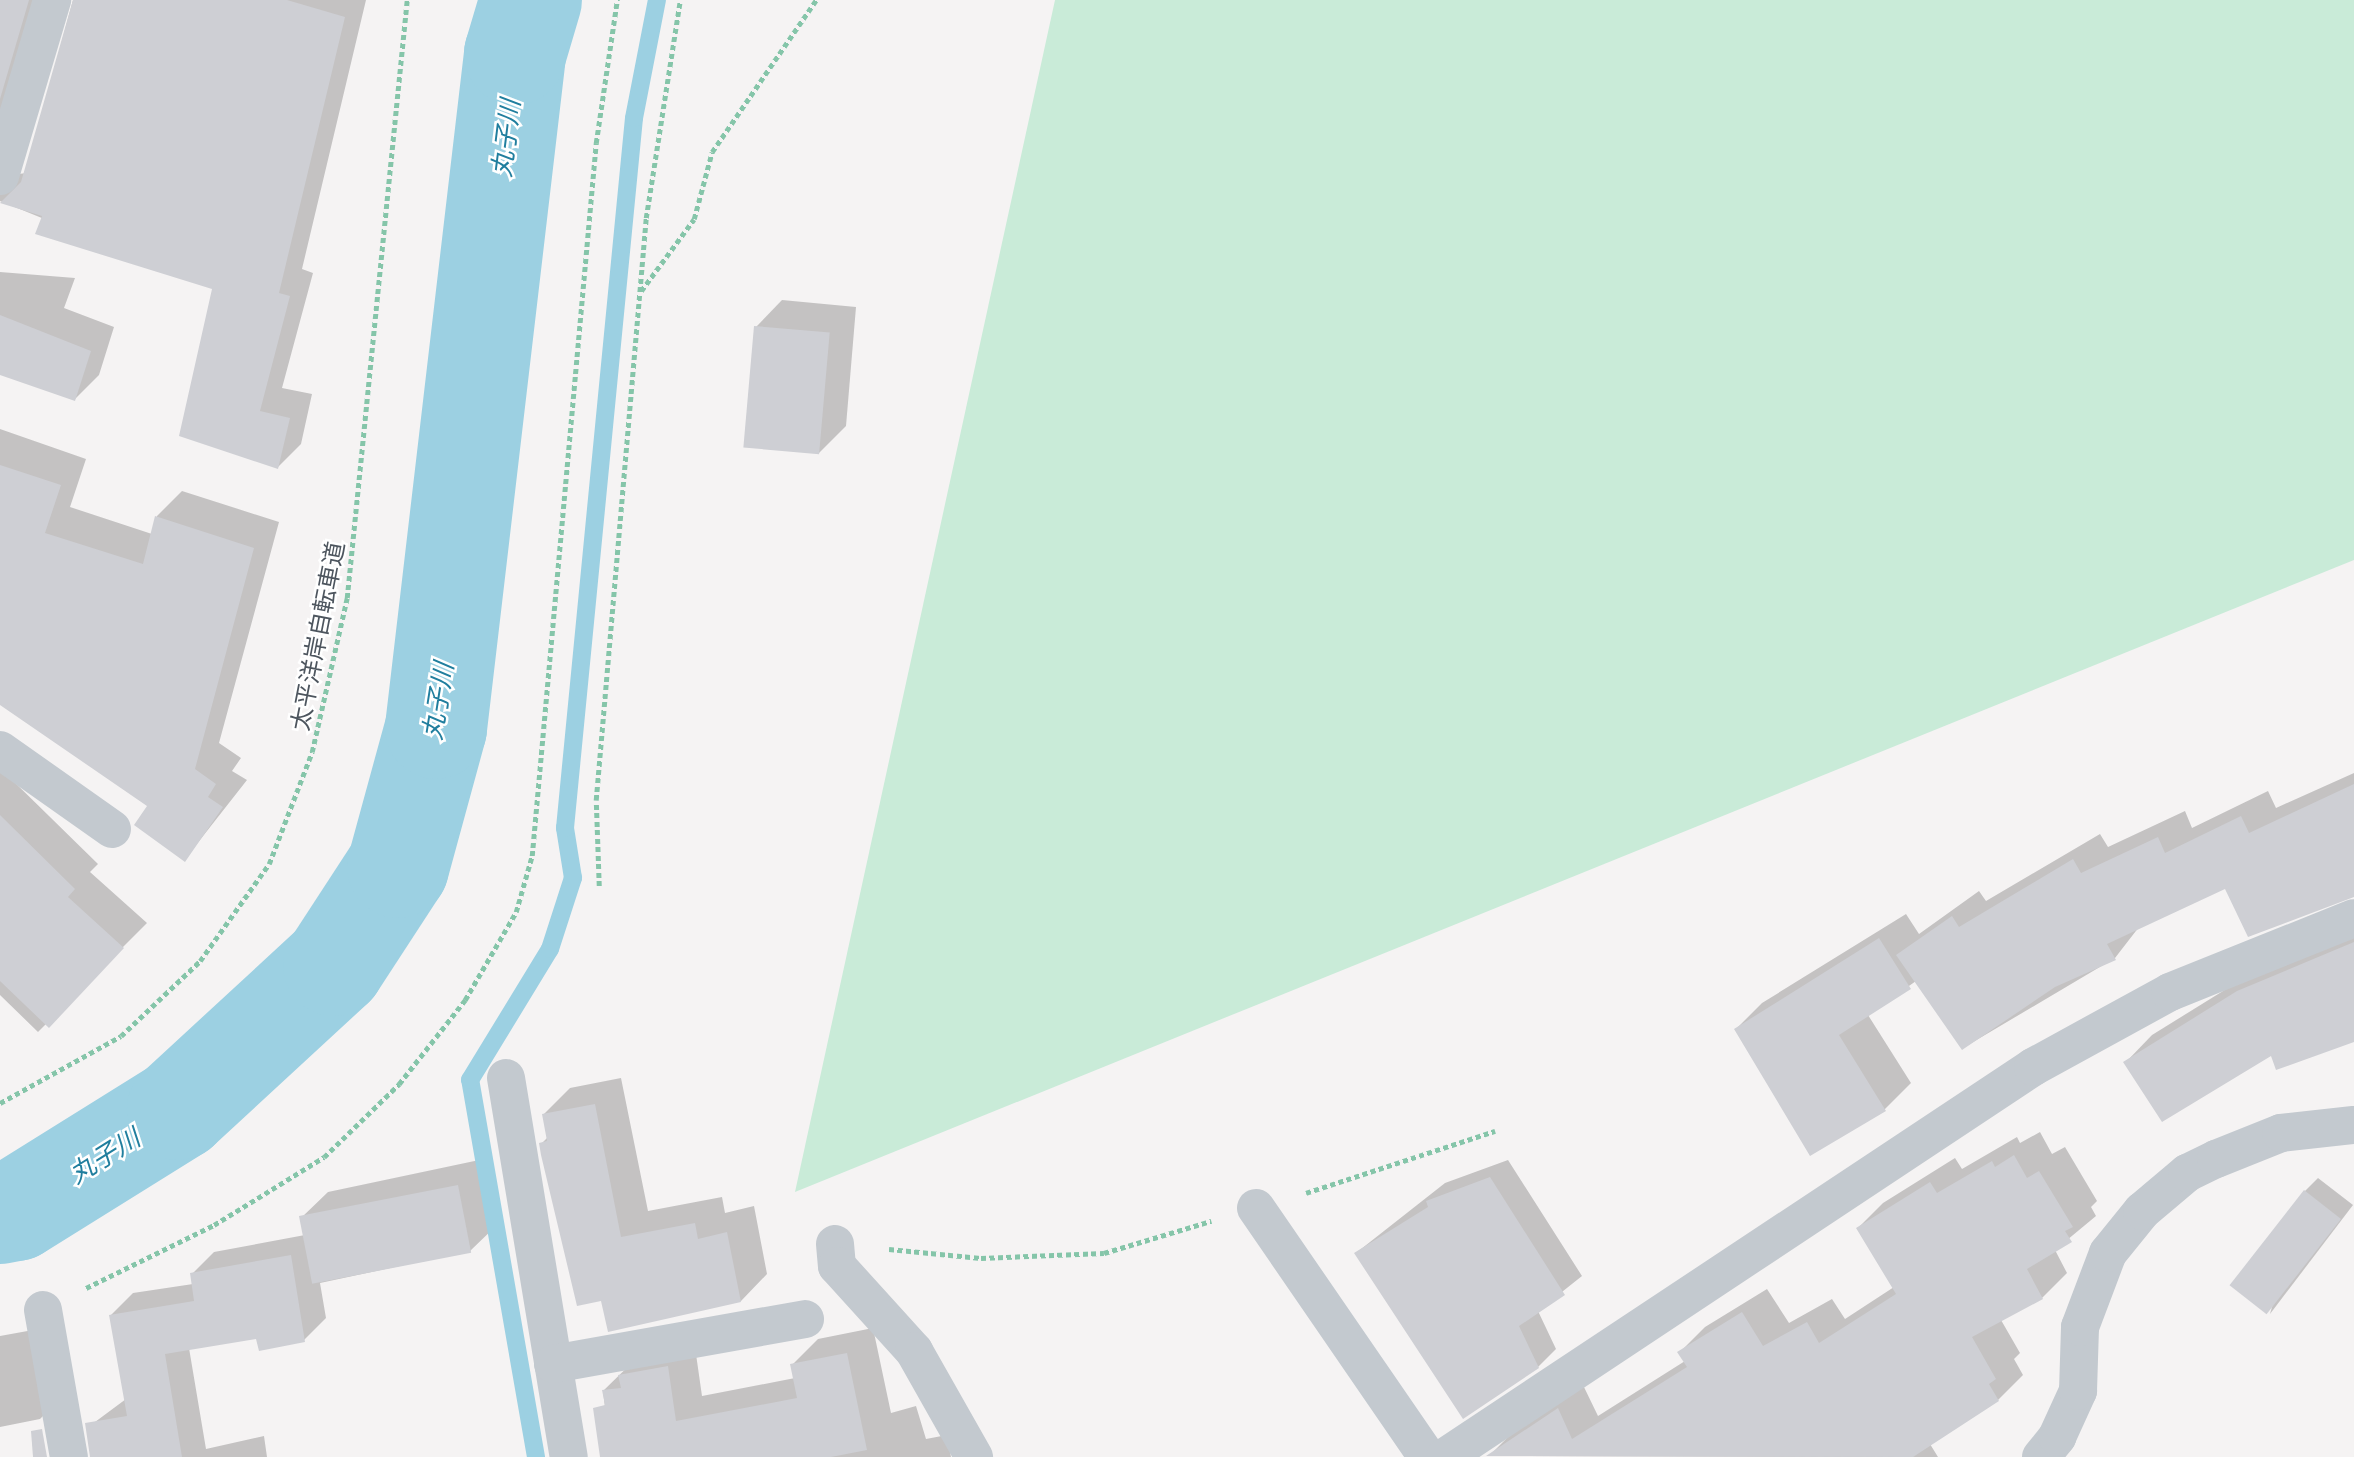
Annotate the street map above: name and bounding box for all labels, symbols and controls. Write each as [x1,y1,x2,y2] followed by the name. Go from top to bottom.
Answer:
[485,97,525,179] water label: 丸子川
[285,539,349,733] street label: 太平洋岸自転車道
[415,660,459,742] water label: 丸子川
[63,1121,145,1189] water label: 丸子川

